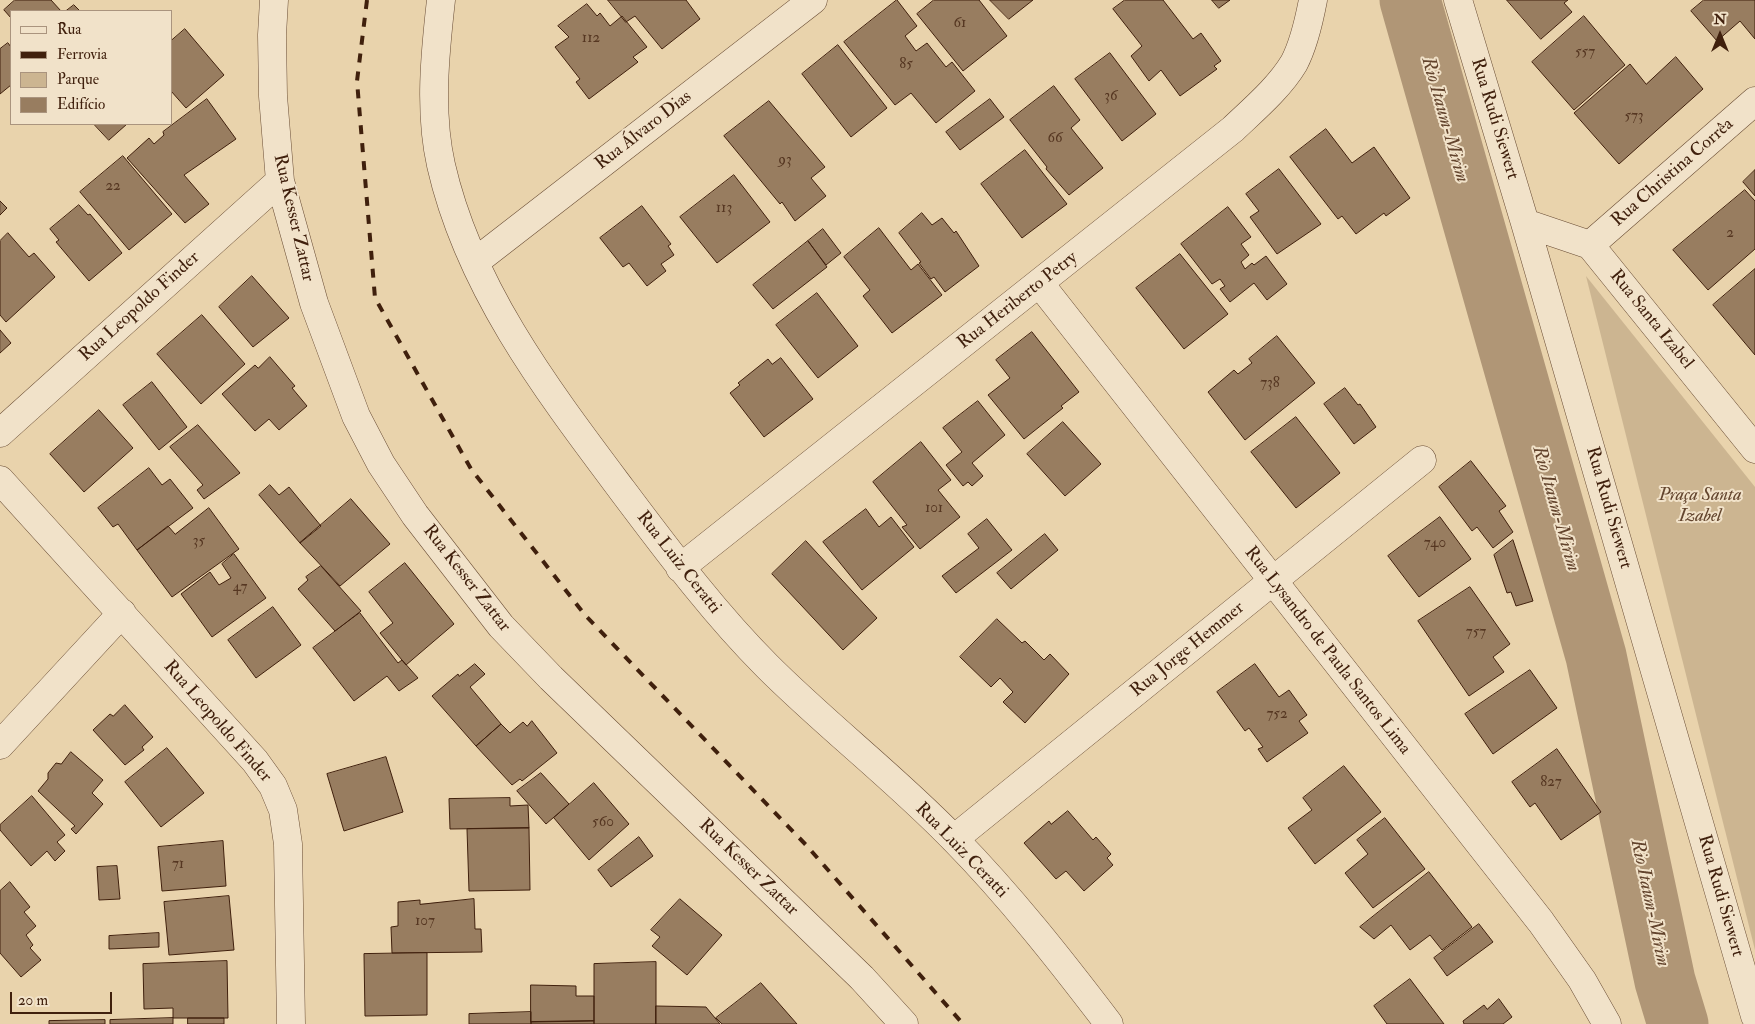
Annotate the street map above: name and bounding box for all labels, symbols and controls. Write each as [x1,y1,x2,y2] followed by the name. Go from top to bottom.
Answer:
[10,10,172,125] legend
[1695,10,1745,60] north arrow
[1714,11,1726,28] text: N
[954,15,966,33] house number: 61
[57,20,82,39] text: Rua
[582,30,600,48] house number: 112
[1575,44,1595,62] house number: 557
[57,45,107,64] text: Ferrovia
[1415,55,1473,185] water label: Rio Itaum-Mirim
[899,56,913,74] house number: 85
[1465,56,1523,182] street label: Rua Rudi Siewert
[57,70,99,89] text: Parque
[591,87,697,175] street label: Rua Álvaro Dias
[1104,88,1118,106] house number: 36
[57,95,105,114] text: Edifício
[1624,108,1644,126] house number: 573
[1608,114,1738,232] street label: Rua Christina Corrêa
[1047,130,1063,148] house number: 66
[268,152,318,284] street label: Rua Kesser Zattar
[778,152,792,170] house number: 93
[105,178,121,196] house number: 22
[716,200,732,218] house number: 113
[1726,225,1734,243] house number: 2
[75,247,205,367] street label: Rua Leopoldo Finder
[954,248,1082,354] street label: Rua Heriberto Petry
[1604,266,1698,374] street label: Rua Santa Izabel
[1260,375,1280,393] house number: 738
[1526,444,1584,574] water label: Rio Itaum-Mirim
[1580,445,1636,571] street label: Rua Rudi Siewert
[1658,485,1742,528] park label: Praça Santa Izabel
[925,500,943,518] house number: 101
[631,507,725,619] street label: Rua Luiz Ceratti
[417,521,515,637] street label: Rua Kesser Zattar
[193,533,205,551] house number: 35
[1424,535,1446,553] house number: 740
[1239,543,1415,759] street label: Rua Lysandro de Paula Santos Lima
[233,579,247,597] house number: 47
[1127,598,1249,702] street label: Rua Jorge Hemmer
[1466,624,1486,642] house number: 757
[158,657,276,787] street label: Rua Leopoldo Finder
[1266,706,1288,724] house number: 752
[1540,774,1562,792] house number: 827
[910,799,1012,903] street label: Rua Luiz Ceratti
[592,814,614,832] house number: 560
[694,815,802,921] street label: Rua Kesser Zattar
[1692,833,1748,959] street label: Rua Rudi Siewert
[1624,837,1674,969] water label: Rio Itaum-Mirim
[172,856,184,874] house number: 71
[415,913,435,931] house number: 107
[12,982,115,1014] scale bar
[18,991,48,1010] text: 20 m

